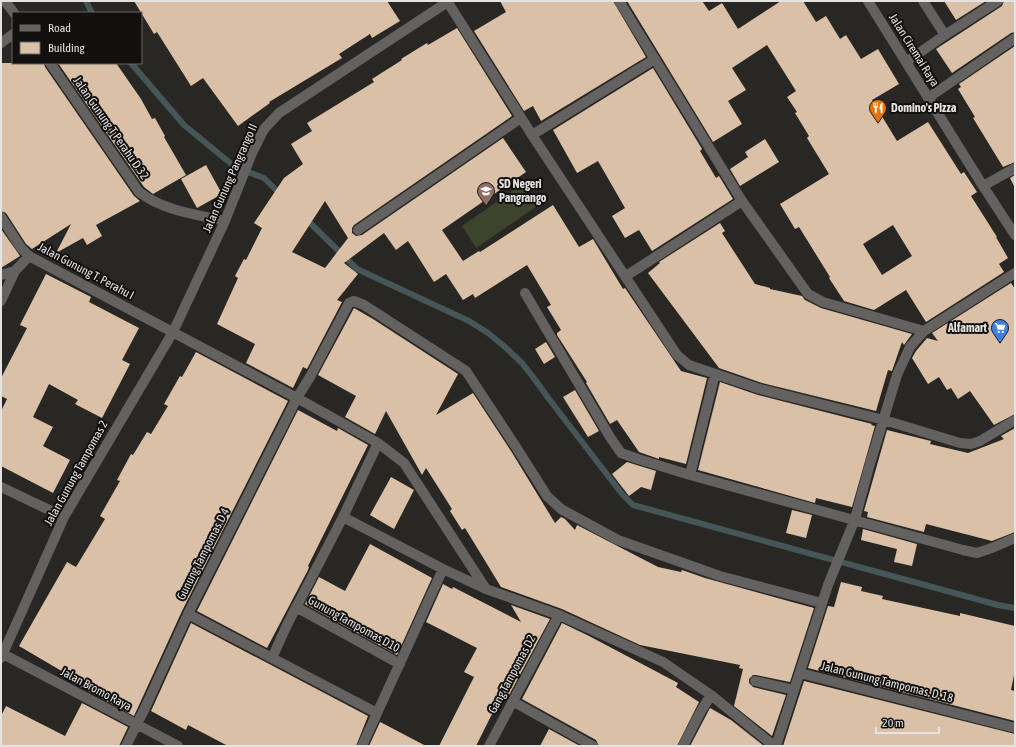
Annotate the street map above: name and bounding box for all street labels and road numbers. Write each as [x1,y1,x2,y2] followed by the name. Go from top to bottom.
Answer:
[886,11,942,89] street label: Jalan Ciremai Raya
[70,74,152,182] street label: Jalan Gunung T Perahu D.32
[200,122,260,234] street label: Jalan Gunung Pangrango II
[36,240,136,302] street label: Jalan Gunung T. Perahu I
[41,418,111,528] street label: Jalan Gunung Tampomas 2
[174,506,232,602] street label: Gunung Tampomas.D 4
[306,593,403,655] street label: GunungTampomas D10
[485,632,539,716] street label: Gang Tampomas D2
[819,659,955,705] street label: Jalan Gunung Tampomas. D. 18
[58,664,134,714] street label: Jalan Bromo Raya

